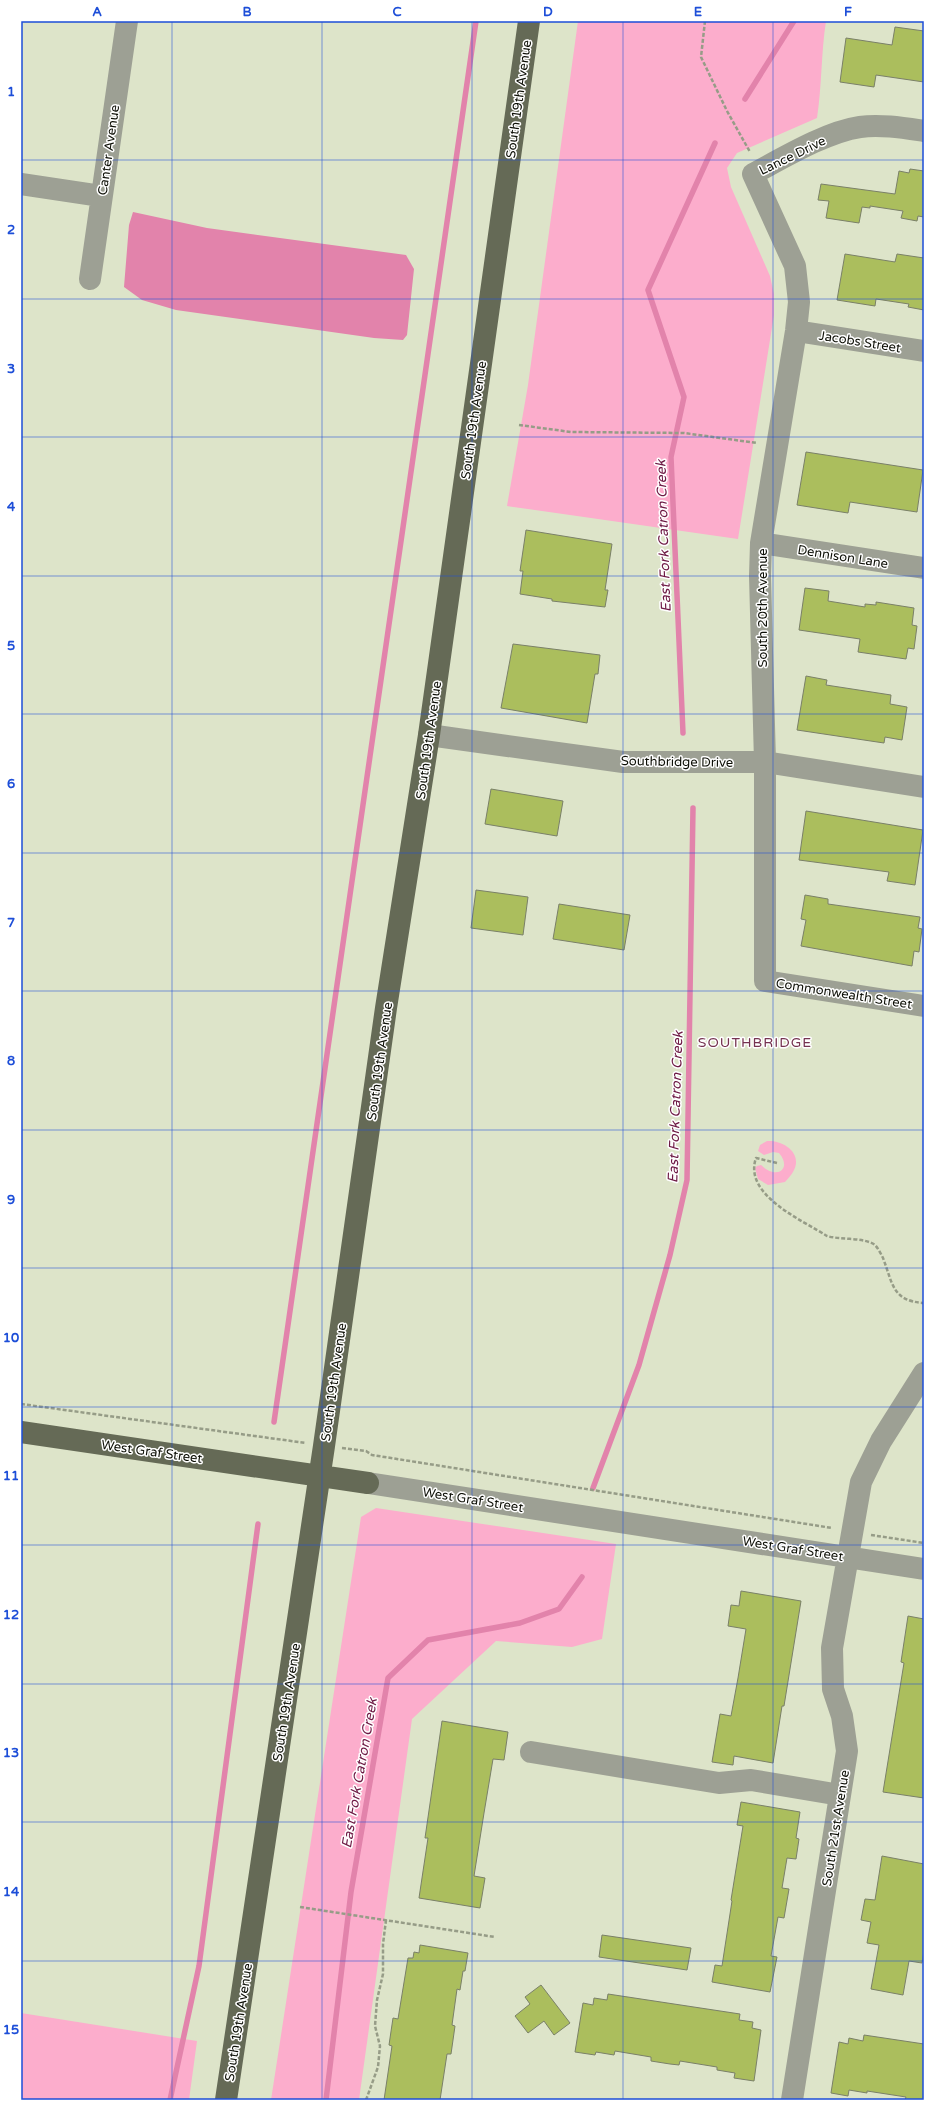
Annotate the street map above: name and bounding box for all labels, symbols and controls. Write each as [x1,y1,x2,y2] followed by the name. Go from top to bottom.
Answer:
[92,4,102,20] text: A
[242,4,252,20] text: B
[392,4,402,20] text: C
[543,4,553,20] text: D
[694,4,702,20] text: E
[844,4,852,20] text: F
[503,39,535,159] street label: South 19th Avenue
[7,84,15,100] text: 1
[95,104,123,196] street label: Canter Avenue
[756,133,828,179] street label: Lance Drive
[7,222,15,238] text: 2
[818,328,902,356] street label: Jacobs Street
[458,360,490,480] street label: South 19th Avenue
[7,361,15,377] text: 3
[652,458,675,612] water label: East Fork Catron Creek
[7,499,16,515] text: 4
[796,542,889,572] street label: Dennison Lane
[755,548,771,668] street label: South 20th Avenue
[7,638,15,654] text: 5
[413,680,445,800] street label: South 19th Avenue
[621,753,733,771] street label: Southbridge Drive
[7,776,15,792] text: 6
[7,915,15,931] text: 7
[775,975,913,1013] street label: Commonwealth Street
[364,1001,396,1121] street label: South 19th Avenue
[664,1029,687,1183] water label: East Fork Catron Creek
[698,1034,812,1051] district label: SOUTHBRIDGE
[7,1053,15,1069] text: 8
[7,1192,15,1208] text: 9
[318,1322,350,1442] street label: South 19th Avenue
[3,1330,19,1346] text: 10
[100,1437,203,1467] street label: West Graf Street
[3,1468,19,1484] text: 11
[421,1484,524,1516] street label: West Graf Street
[741,1533,844,1565] street label: West Graf Street
[3,1607,19,1623] text: 12
[270,1642,304,1762] street label: South 19th Avenue
[338,1695,381,1850] water label: East Fork Catron Creek
[3,1745,19,1761] text: 13
[819,1769,853,1887] street label: South 21st Avenue
[3,1884,20,1900] text: 14
[222,1962,256,2082] street label: South 19th Avenue
[3,2022,19,2038] text: 15

